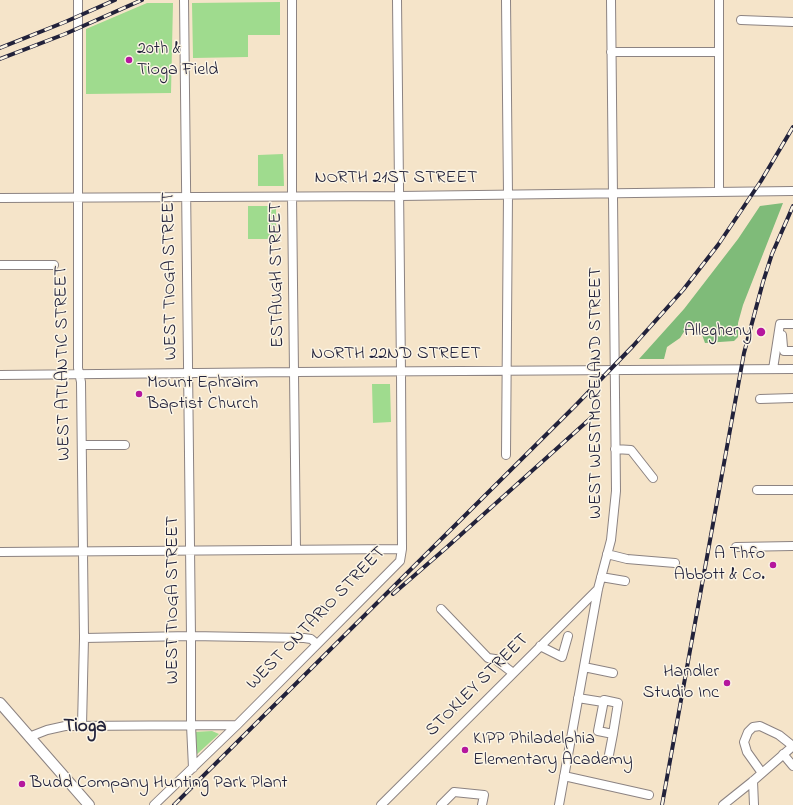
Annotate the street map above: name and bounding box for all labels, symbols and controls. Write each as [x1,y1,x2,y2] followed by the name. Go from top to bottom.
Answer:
[137,39,218,82] place label: 20th & Tioga Field
[124,55,134,65] marker: 20th & Tioga Field
[314,168,478,190] street label: NORTH 21ST STREET
[159,192,183,360] street label: WEST TIOGA STREET
[266,202,290,348] street label: ESTAUGH STREET
[51,265,77,461] street label: WEST ATLANTIC STREET
[586,267,608,519] street label: WEST WESTMORELAND STREET
[684,321,752,343] place label: Allegheny
[755,326,767,338] marker: Allegheny
[311,344,481,366] street label: NORTH 22ND STREET
[147,373,258,416] place label: Mount Ephraim Baptist Church
[134,389,144,399] marker: Mount Ephraim Baptist Church
[163,516,185,684] street label: WEST TIOGA STREET
[243,543,391,695] street label: WEST ONTARIO STREET
[674,544,765,586] place label: A Thfo Abbott & Co.
[768,560,778,570] marker: A Thfo Abbott & Co.
[422,630,534,742] street label: STOKLEY STREET
[643,662,719,704] place label: Handler Studio Inc
[722,678,732,688] marker: Handler Studio Inc
[64,717,106,739] district label: Tioga
[473,729,633,772] place label: KIPP Philadelphia Elementary Academy
[460,745,470,755] marker: KIPP Philadelphia Elementary Academy
[30,773,288,795] place label: Budd Company Hunting Park Plant
[17,779,27,789] marker: Budd Company Hunting Park Plant

